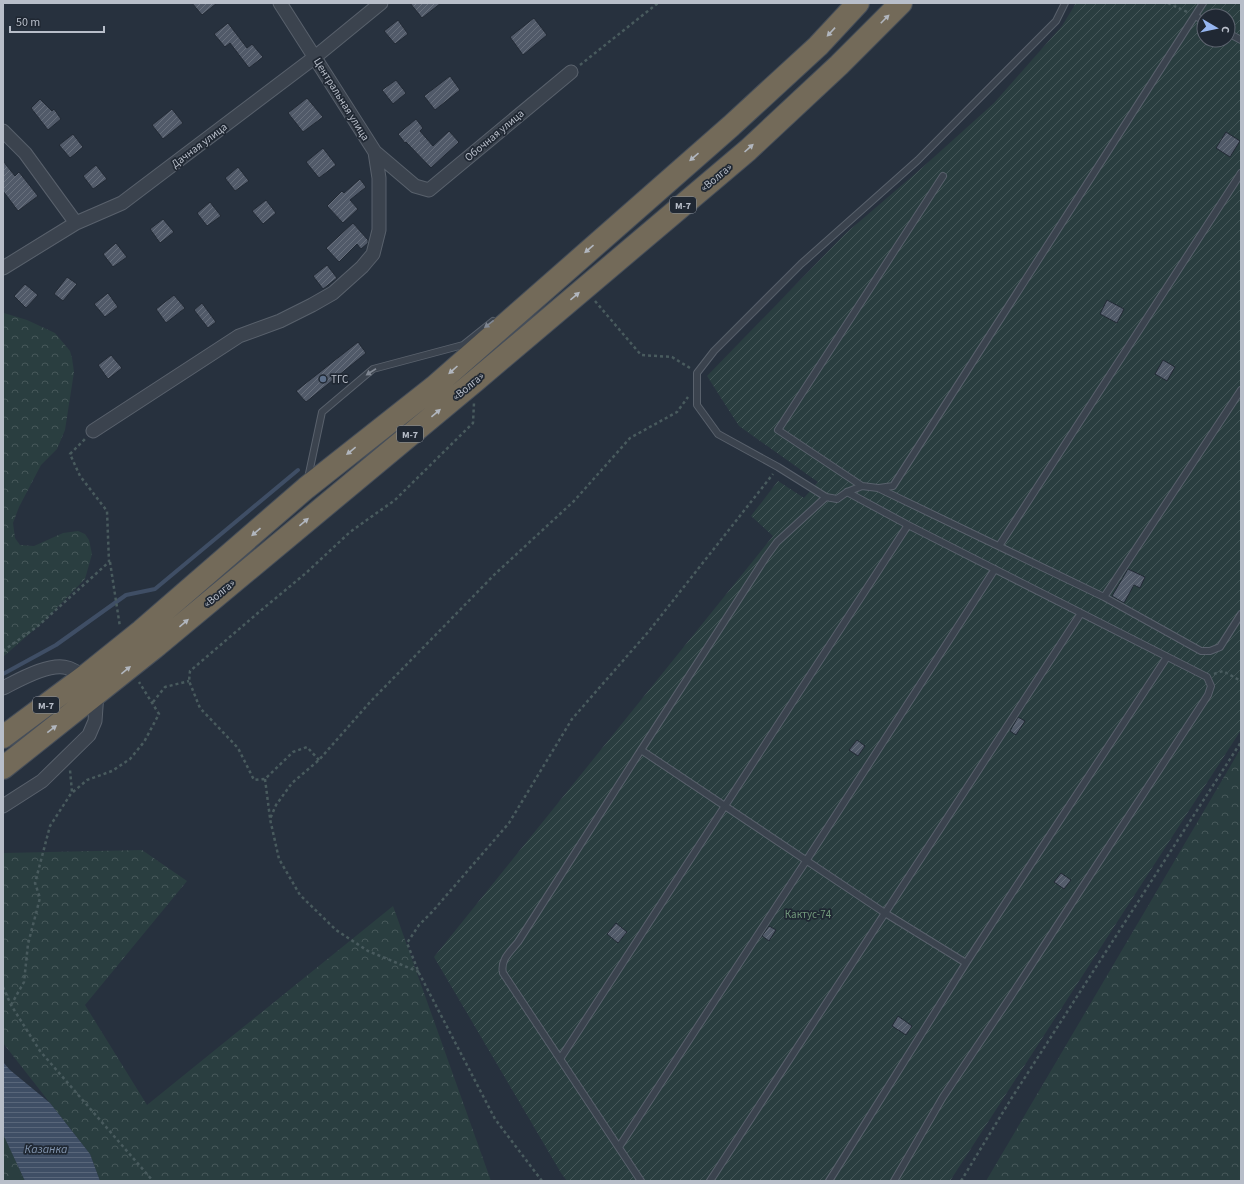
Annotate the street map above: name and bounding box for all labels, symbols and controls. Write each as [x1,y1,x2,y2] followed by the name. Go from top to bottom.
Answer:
[10,8,104,34] scale bar
[1196,8,1236,48] north arrow
[16,14,40,31] text: 50 m
[880,14,890,23] one-way arrow
[1217,25,1233,34] text: С
[827,27,836,37] one-way arrow
[310,55,373,144] street label: Центральная улица
[461,106,527,165] street label: Обочная улица
[168,119,230,171] street label: Дачная улица
[744,144,755,153] one-way arrow
[689,153,700,162] one-way arrow
[697,159,736,195] street label: «Волга»
[670,197,696,213] road number: М-7
[584,245,595,254] one-way arrow
[570,291,581,300] one-way arrow
[484,320,495,328] one-way arrow
[447,365,458,374] one-way arrow
[365,368,376,376] one-way arrow
[449,368,488,404] street label: «Волга»
[331,372,348,387] place label: ТГС
[318,374,328,384] marker: ТГС
[431,408,442,417] one-way arrow
[397,426,423,442] road number: М-7
[346,447,357,456] one-way arrow
[299,518,309,527] one-way arrow
[250,527,261,536] one-way arrow
[200,575,239,611] street label: «Волга»
[179,618,189,627] one-way arrow
[120,666,131,675] one-way arrow
[33,697,59,713] road number: М-7
[46,724,57,733] one-way arrow
[785,907,832,922] park label: Кактус-74
[25,1141,68,1158] water label: Казанка

